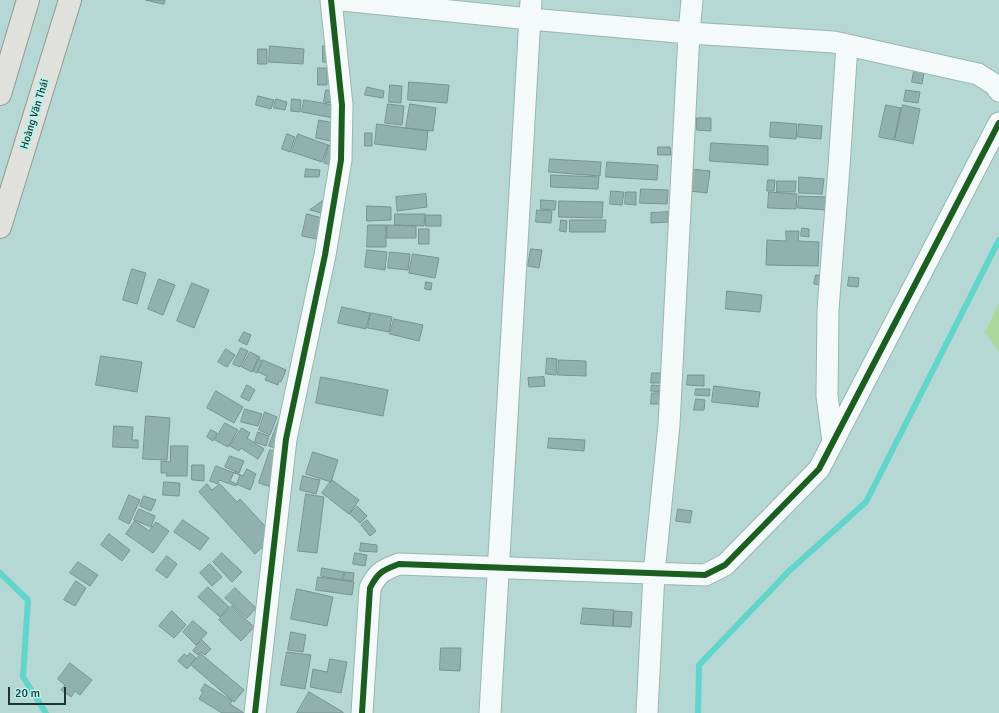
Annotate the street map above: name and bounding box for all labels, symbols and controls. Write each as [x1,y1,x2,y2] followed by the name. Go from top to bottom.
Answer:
[18,77,52,151] street label: Hoàng Văn Thái
[10,679,68,705] scale bar
[15,686,40,701] text: 20 m

